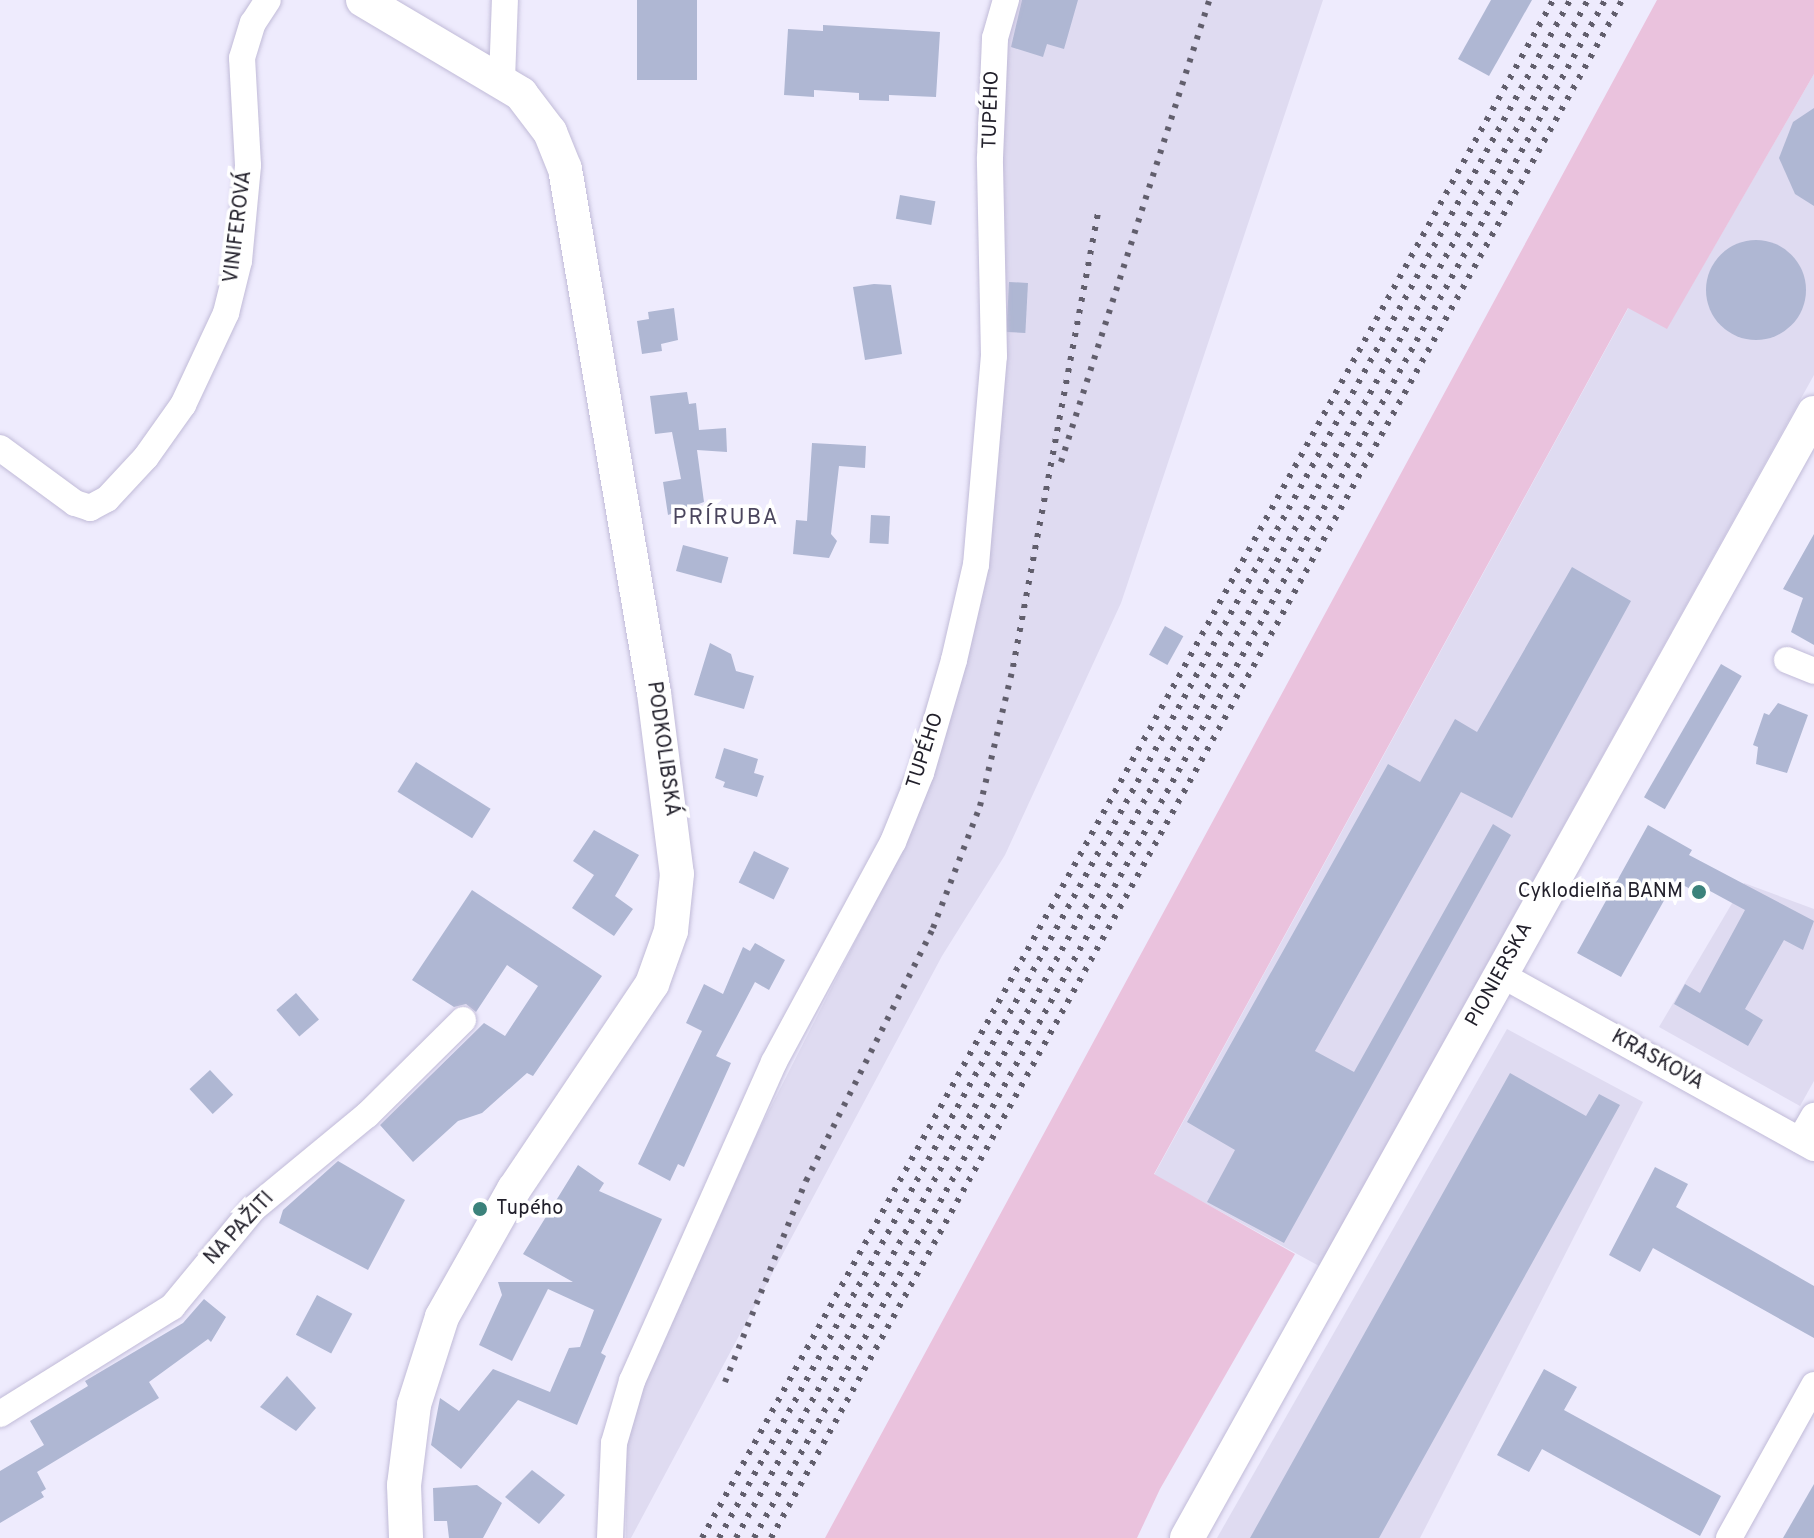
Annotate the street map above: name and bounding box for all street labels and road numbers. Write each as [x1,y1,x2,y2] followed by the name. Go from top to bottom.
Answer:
[979,70,1005,150] street label: TUPÉHO
[220,169,258,285] street label: VINIFEROVÁ
[641,680,683,818] street label: PODKOLIBSKÁ
[902,710,950,792] street label: TUPÉHO
[1461,919,1539,1031] street label: PIONIERSKA
[1607,1026,1707,1096] street label: KRASKOVA
[200,1187,280,1271] street label: NA PAŽITI

